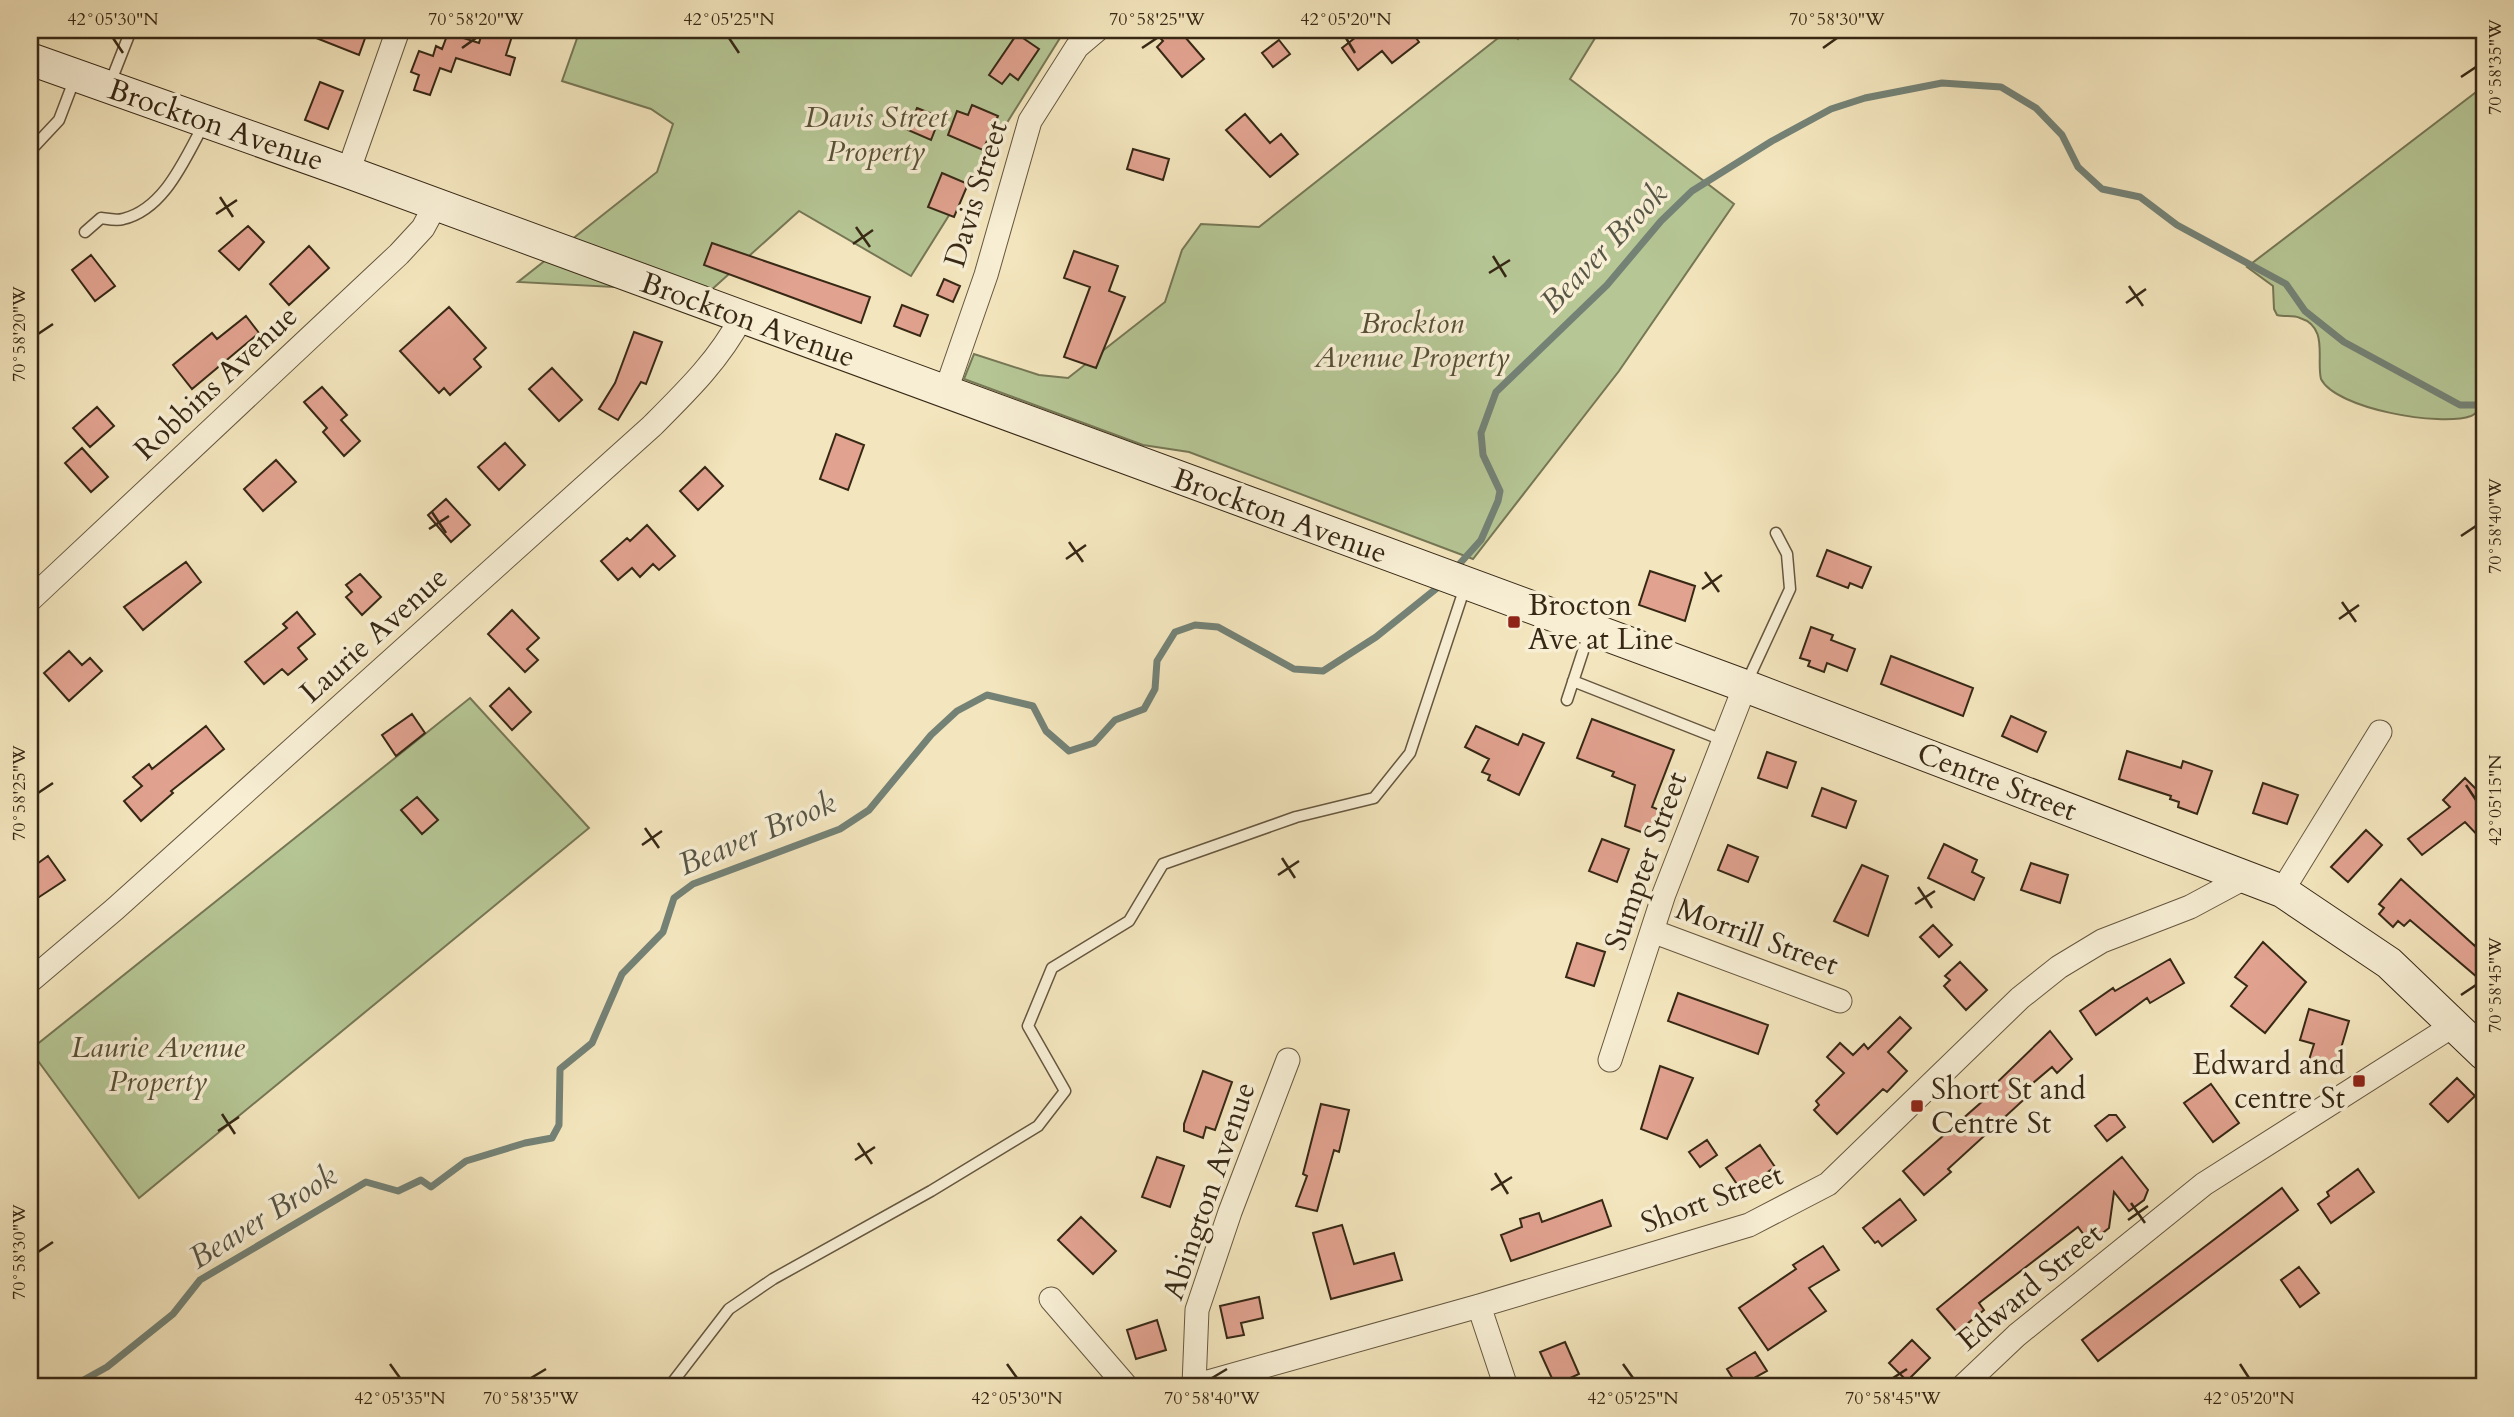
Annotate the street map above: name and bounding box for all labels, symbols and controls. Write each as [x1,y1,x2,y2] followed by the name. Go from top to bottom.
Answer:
[67,7,159,32] text: 42°05'30"N
[428,7,524,32] text: 70°58'20"W
[683,7,775,32] text: 42°05'25"N
[1109,7,1205,32] text: 70°58'25"W
[1300,7,1392,32] text: 42°05'20"N
[1789,7,1885,32] text: 70°58'30"W
[2483,19,2508,115] text: 70°58'35"W
[103,69,329,181] street label: Brockton Avenue
[805,97,949,172] park label: Davis Street Property
[934,115,1018,272] street label: Davis Street
[1530,173,1678,323] water label: Beaver Brook
[635,262,861,378] street label: Brockton Avenue
[7,286,32,382] text: 70°58'20"W
[125,296,307,470] street label: Robbins Avenue
[1313,303,1510,378] park label: Brockton Avenue Property
[1167,458,1393,574] street label: Brockton Avenue
[2483,478,2508,574] text: 70°58'40"W
[291,558,457,712] street label: Laurie Avenue
[1528,585,1674,660] place label: Brocton Ave at Line
[1506,614,1522,630] marker: Brocton Ave at Line
[1911,733,2083,831] street label: Centre Street
[7,745,32,841] text: 70°58'25"W
[2483,754,2508,846] text: 42°05'15"N
[1595,766,1697,956] street label: Sumpter Street
[672,781,843,887] water label: Beaver Brook
[1670,889,1845,986] street label: Morrill Street
[2483,937,2508,1033] text: 70°58'45"W
[71,1027,245,1102] park label: Laurie Avenue Property
[2193,1044,2346,1119] place label: Edward and centre St
[1931,1069,2086,1144] place label: Short St and Centre St
[2351,1073,2367,1089] marker: Edward and centre St
[1153,1077,1265,1305] street label: Abington Avenue
[1909,1098,1925,1114] marker: Short St and Centre St
[181,1154,346,1280] water label: Beaver Brook
[1635,1154,1789,1244] street label: Short Street
[7,1204,32,1300] text: 70°58'30"W
[1948,1214,2112,1360] street label: Edward Street
[354,1386,446,1411] text: 42°05'35"N
[483,1386,579,1411] text: 70°58'35"W
[971,1386,1063,1411] text: 42°05'30"N
[1164,1386,1260,1411] text: 70°58'40"W
[1587,1386,1679,1411] text: 42°05'25"N
[1845,1386,1941,1411] text: 70°58'45"W
[2203,1386,2295,1411] text: 42°05'20"N

